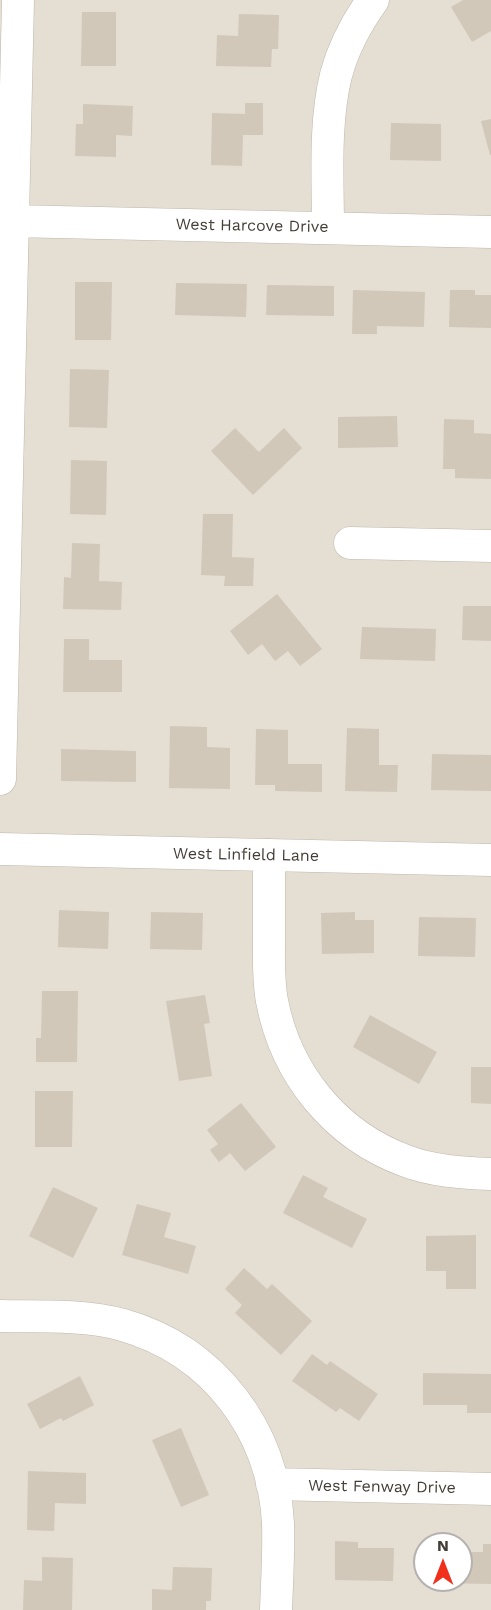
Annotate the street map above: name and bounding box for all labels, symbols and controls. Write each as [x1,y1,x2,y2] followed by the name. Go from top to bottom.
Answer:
[175,215,329,237] street label: West Harcove Drive
[173,844,319,866] street label: West Linfield Lane
[308,1476,456,1498] street label: West Fenway Drive
[413,1532,473,1592] north arrow
[437,1536,449,1555] text: N

